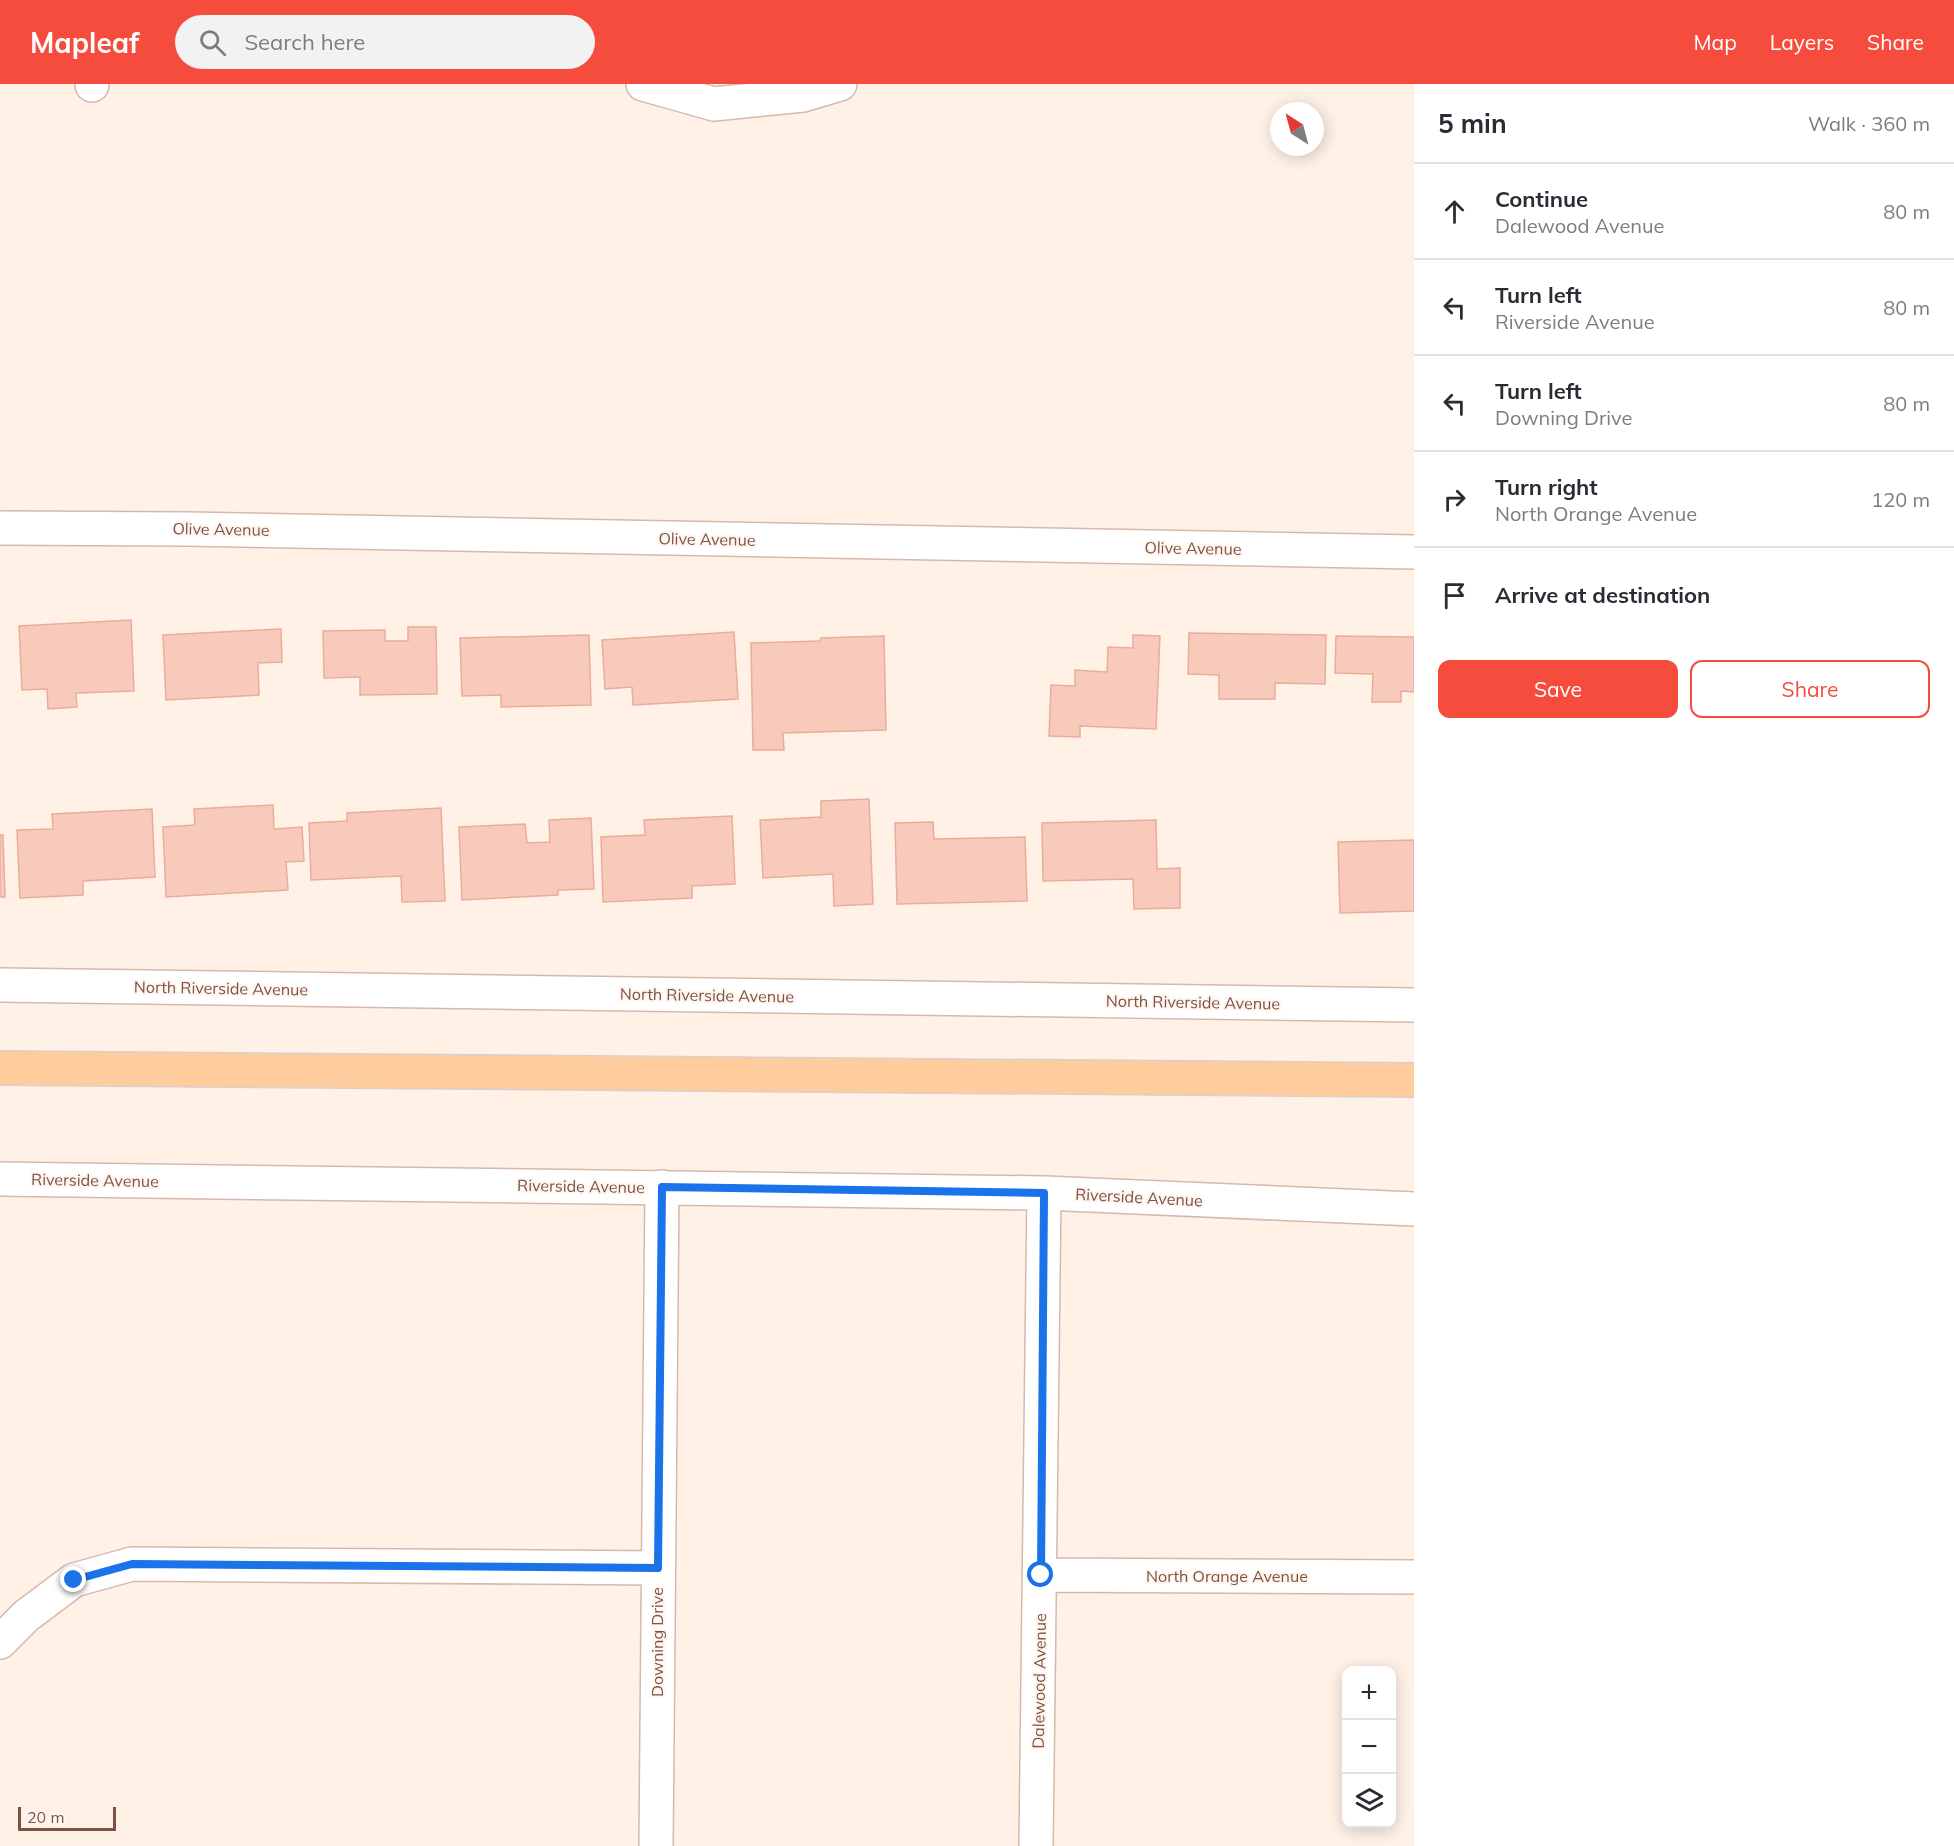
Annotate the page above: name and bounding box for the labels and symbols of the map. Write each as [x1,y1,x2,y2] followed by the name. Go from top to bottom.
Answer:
[1270,102,1324,156] north arrow
[172,518,270,540] street label: Olive Avenue
[658,528,756,550] street label: Olive Avenue
[1144,537,1242,559] street label: Olive Avenue
[134,976,308,1000] street label: North Riverside Avenue
[620,983,794,1007] street label: North Riverside Avenue
[1106,990,1280,1014] street label: North Riverside Avenue
[31,1169,159,1191] street label: Riverside Avenue
[517,1175,645,1197] street label: Riverside Avenue
[1075,1184,1203,1210] street label: Riverside Avenue
[1027,1561,1053,1587] route start
[60,1566,86,1592] route end
[1146,1566,1308,1586] street label: North Orange Avenue
[647,1587,667,1697] street label: Downing Drive
[1028,1613,1050,1749] street label: Dalewood Avenue
[18,1804,116,1832] scale bar

